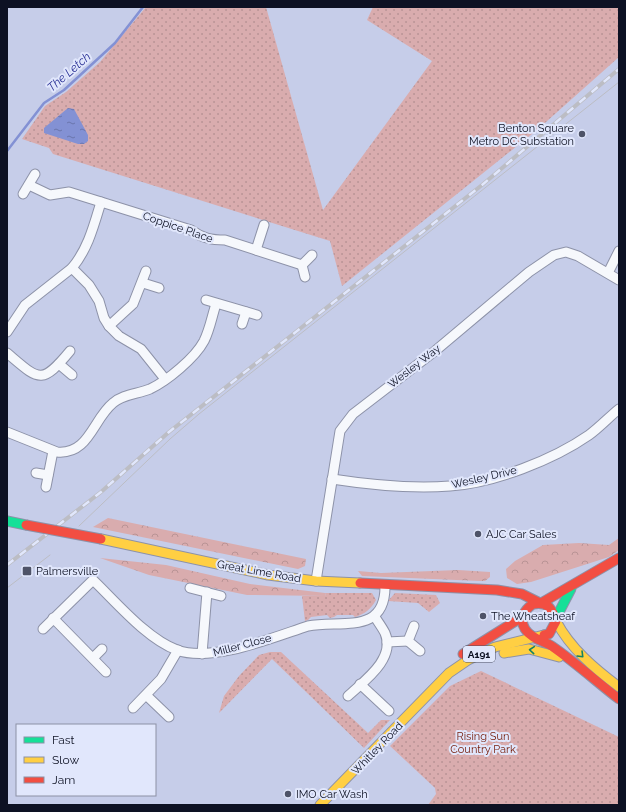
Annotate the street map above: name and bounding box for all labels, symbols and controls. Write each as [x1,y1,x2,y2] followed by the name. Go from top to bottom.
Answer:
[45,49,94,95] water label: The Letch
[469,122,575,148] place label: Benton Square Metro DC Substation
[577,129,587,139] marker: Benton Square Metro DC Substation
[141,209,215,246] street label: Coppice Place
[386,342,443,391] street label: Wesley Way
[450,464,519,491] street label: Wesley Drive
[486,528,556,541] place label: AJC Car Sales
[473,529,483,539] marker: AJC Car Sales
[216,558,302,585] street label: Great Lime Road
[21,565,33,577] marker: Palmersville
[36,565,99,578] place label: Palmersville
[491,610,575,623] place label: The Wheatsheaf
[478,611,488,621] marker: The Wheatsheaf
[212,631,273,659] street label: Miller Close
[529,645,535,654] one-way arrow
[463,646,495,662] road number: A191
[576,650,584,658] one-way arrow
[349,719,406,777] street label: Whitley Road
[16,724,156,796] legend
[450,730,516,756] park label: Rising Sun Country Park
[52,733,75,747] text: Fast
[52,753,79,767] text: Slow
[52,773,75,787] text: Jam
[296,788,368,801] place label: IMO Car Wash
[283,789,293,799] marker: IMO Car Wash

